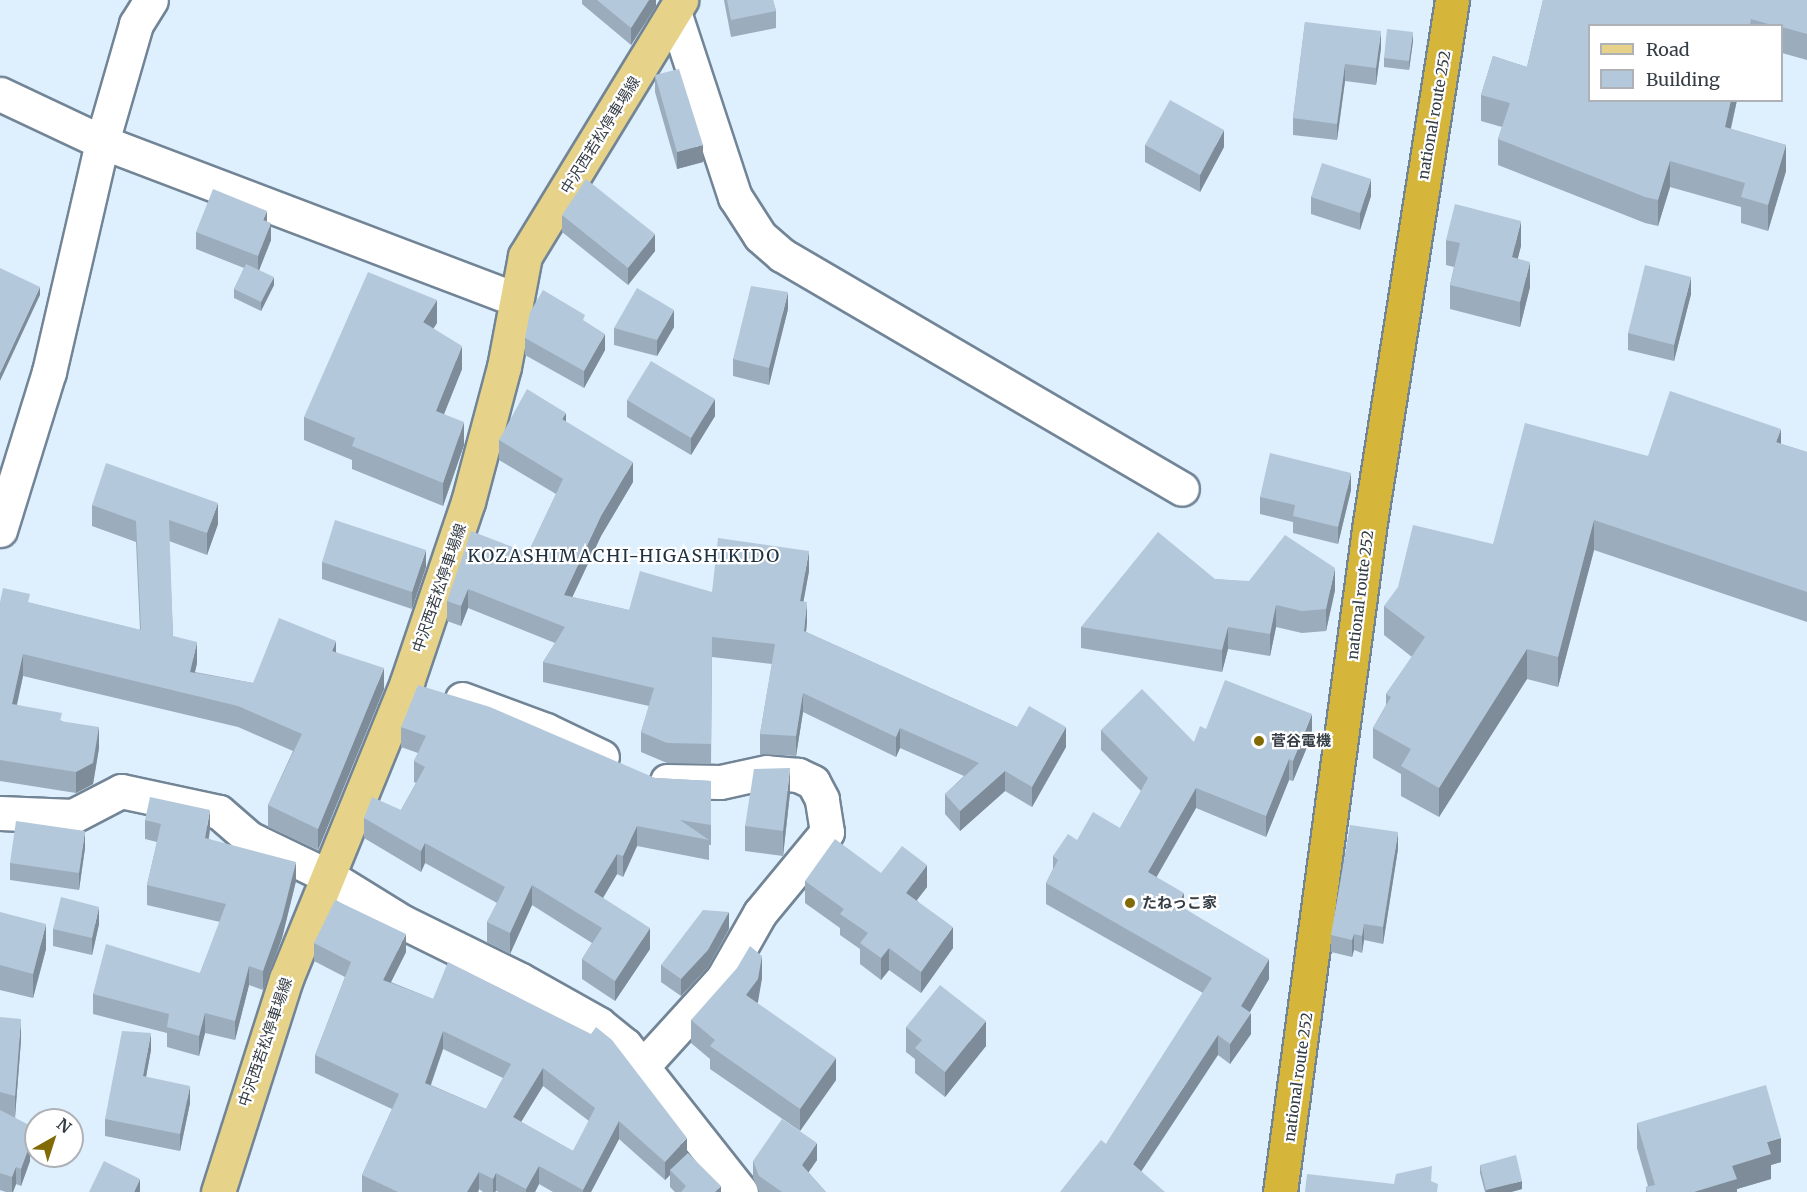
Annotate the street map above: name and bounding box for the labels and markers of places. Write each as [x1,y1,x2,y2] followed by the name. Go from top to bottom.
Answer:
[1271,732,1331,750] place label: 菅谷電機
[1252,734,1266,748] marker: 菅谷電機
[1142,894,1217,912] place label: たねっこ家
[1123,896,1137,910] marker: たねっこ家

